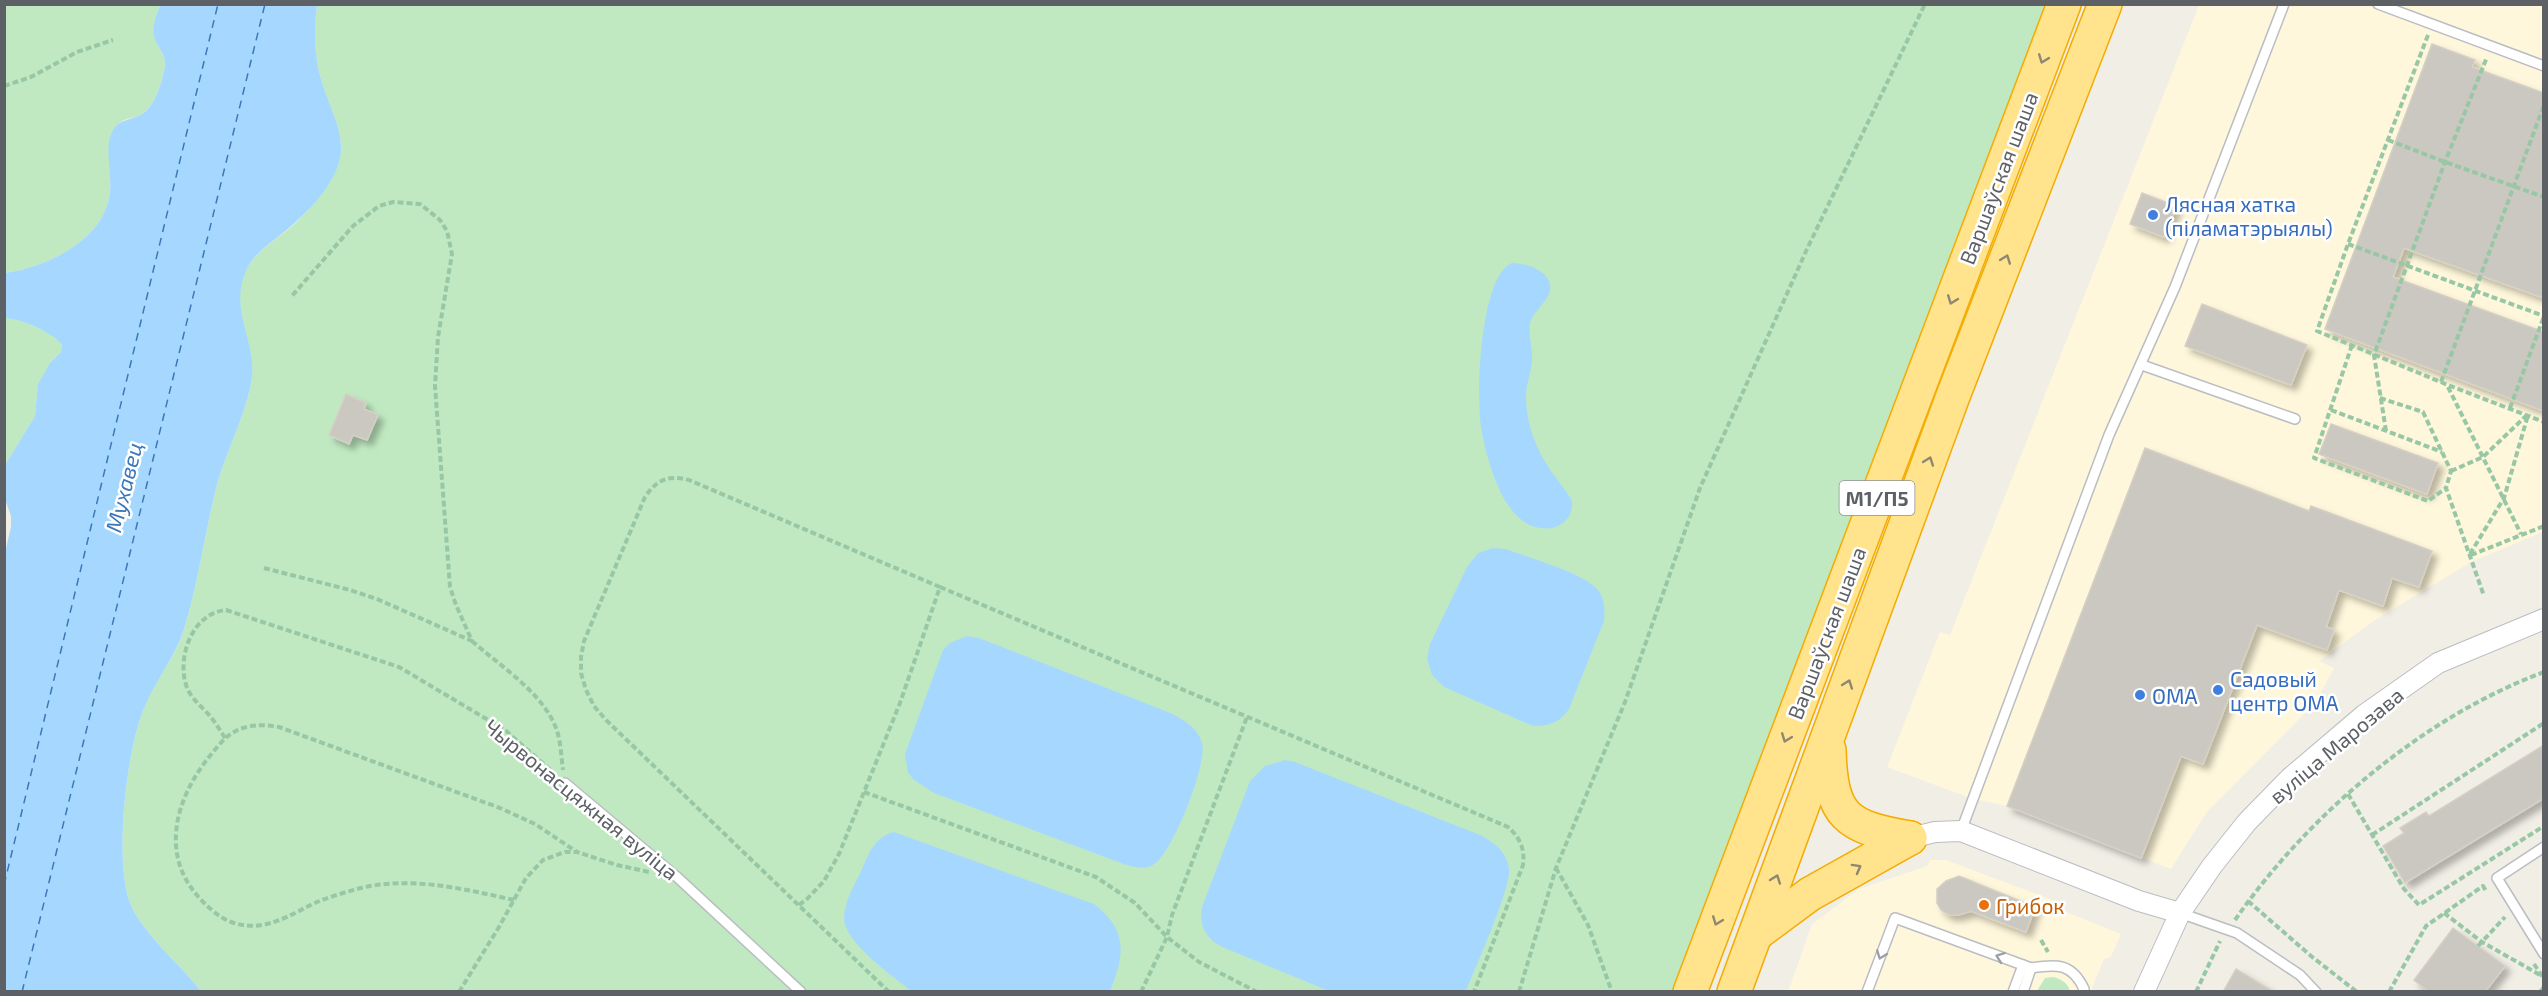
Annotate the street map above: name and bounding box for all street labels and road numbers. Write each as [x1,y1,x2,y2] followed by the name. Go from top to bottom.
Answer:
[1954,88,2043,268] street label: Варшаўская шаша
[1840,481,1914,515] road number: М1/П5
[1782,543,1871,723] street label: Варшаўская шаша
[2264,682,2409,809] street label: вуліца Марозава
[480,713,684,886] street label: Чырвонасцяжная вуліца

